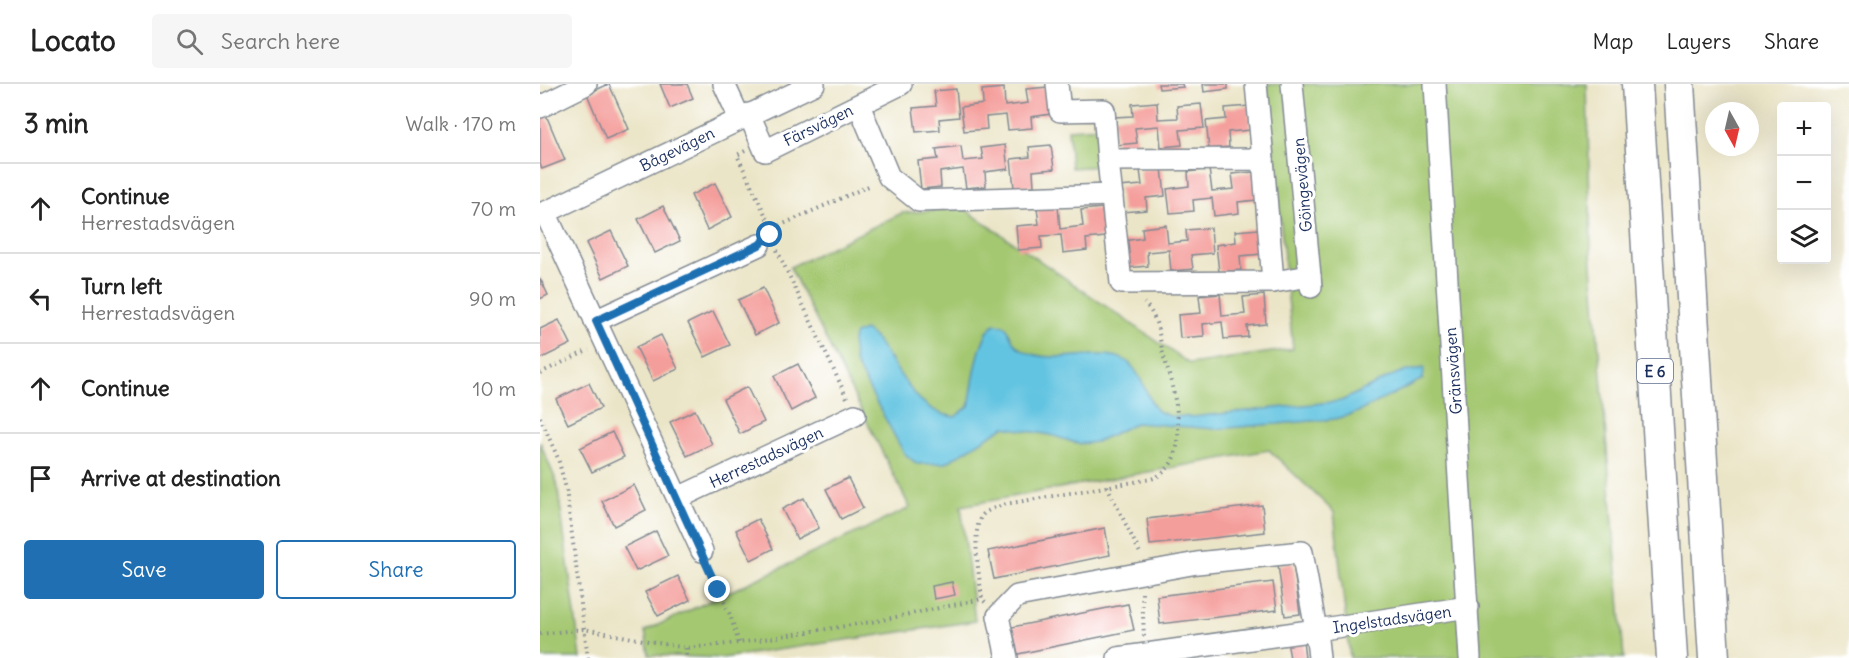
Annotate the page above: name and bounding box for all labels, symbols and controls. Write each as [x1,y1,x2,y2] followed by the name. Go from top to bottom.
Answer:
[152,14,572,68] search box
[30,23,116,59] text: Locato
[173,25,206,58] icon: search
[221,27,340,55] text: Search here
[1593,28,1633,55] text: Map
[1666,28,1731,55] text: Layers
[1764,28,1819,55] text: Share
[780,100,856,150] street label: Färsvägen
[1705,102,1759,156] north arrow
[1777,102,1831,264] map controls
[1777,102,1831,156] button: +
[24,107,89,140] text: 3 min
[405,111,516,136] text: Walk · 170 m
[636,122,718,176] street label: Bågevägen
[1288,137,1316,233] street label: Göingevägen
[1777,156,1831,210] button: −
[81,182,170,210] text: Continue
[24,192,57,225] icon: ahead
[471,196,516,221] text: 70 m
[81,210,235,235] text: Herrestadsvägen
[1777,210,1831,264] button: layers
[756,221,782,247] route start
[81,272,162,300] text: Turn left
[24,282,57,315] icon: left
[469,286,516,311] text: 90 m
[81,300,235,325] text: Herrestadsvägen
[1440,327,1466,415] street label: Gränsvägen
[1637,359,1673,383] road number: E 6
[24,372,57,405] icon: ahead
[81,374,170,402] text: Continue
[473,376,516,401] text: 10 m
[706,422,826,492] street label: Herrestadsvägen
[24,462,57,495] icon: arrive
[81,464,281,492] text: Arrive at destination
[24,540,264,599] button: Save
[276,540,516,599] button: Share
[704,576,730,602] route end
[1332,601,1452,637] street label: Ingelstadsvägen

